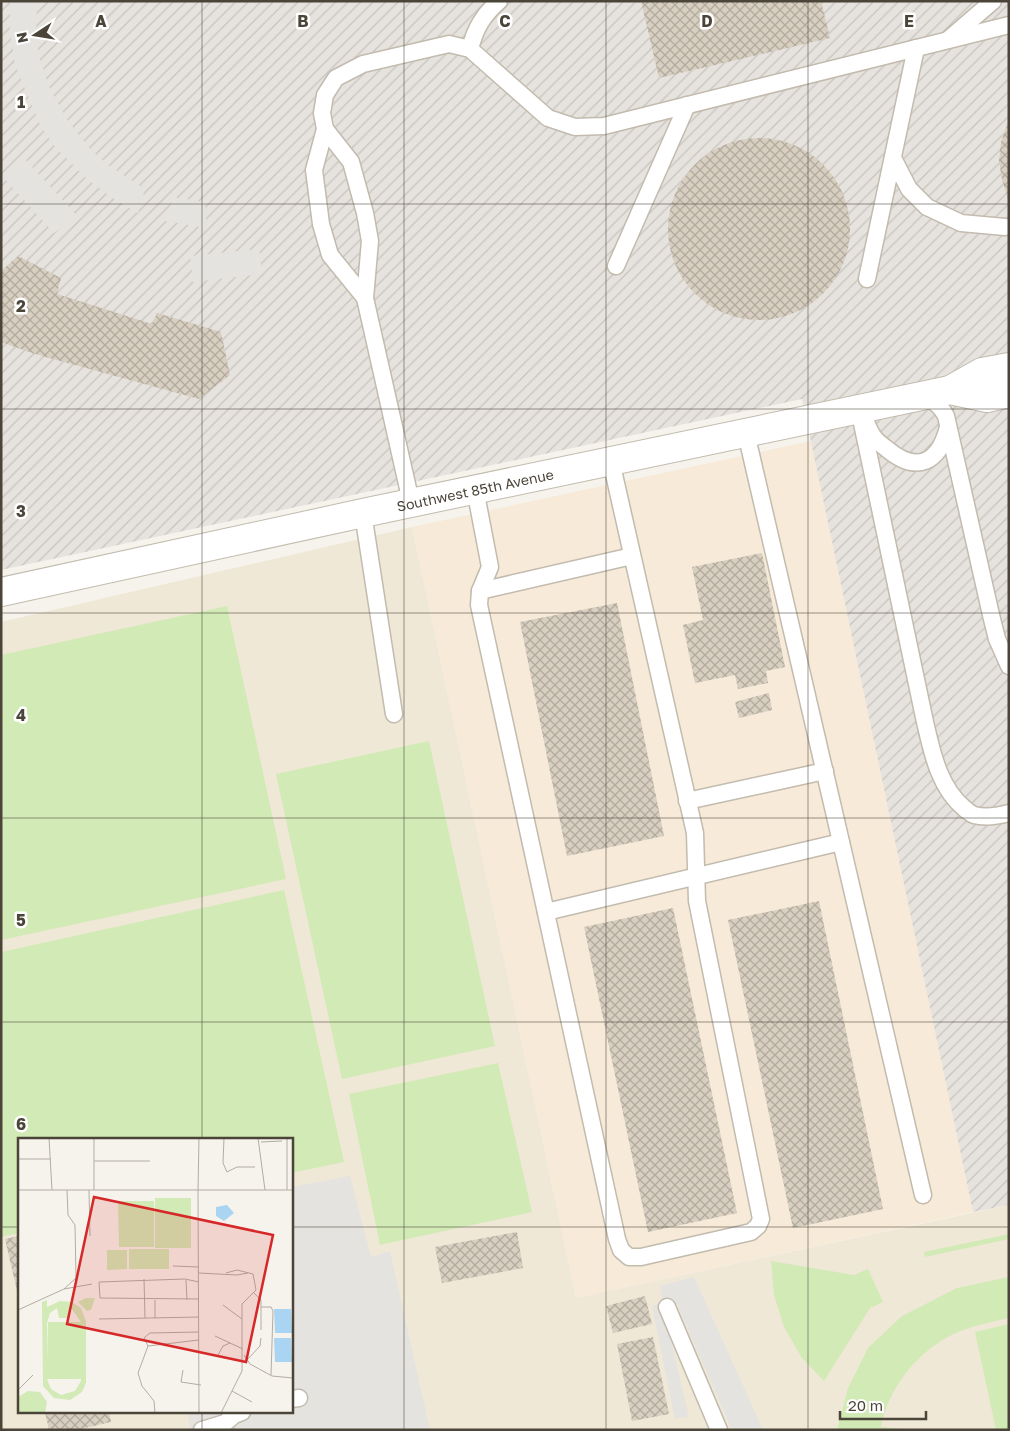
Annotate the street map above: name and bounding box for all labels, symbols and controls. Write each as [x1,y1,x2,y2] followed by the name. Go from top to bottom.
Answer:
[10,10,60,60] north arrow
[95,11,107,31] text: A
[297,11,309,31] text: B
[499,11,511,31] text: C
[701,11,713,31] text: D
[904,11,914,31] text: E
[12,31,31,45] text: N
[17,92,25,112] text: 1
[16,296,26,316] text: 2
[395,465,555,514] street label: Southwest 85th Avenue
[16,501,26,521] text: 3
[16,705,26,725] text: 4
[16,910,26,930] text: 5
[16,1114,26,1134] text: 6
[18,1138,292,1414] inset map
[840,1388,926,1420] scale bar
[848,1396,883,1414] text: 20 m

